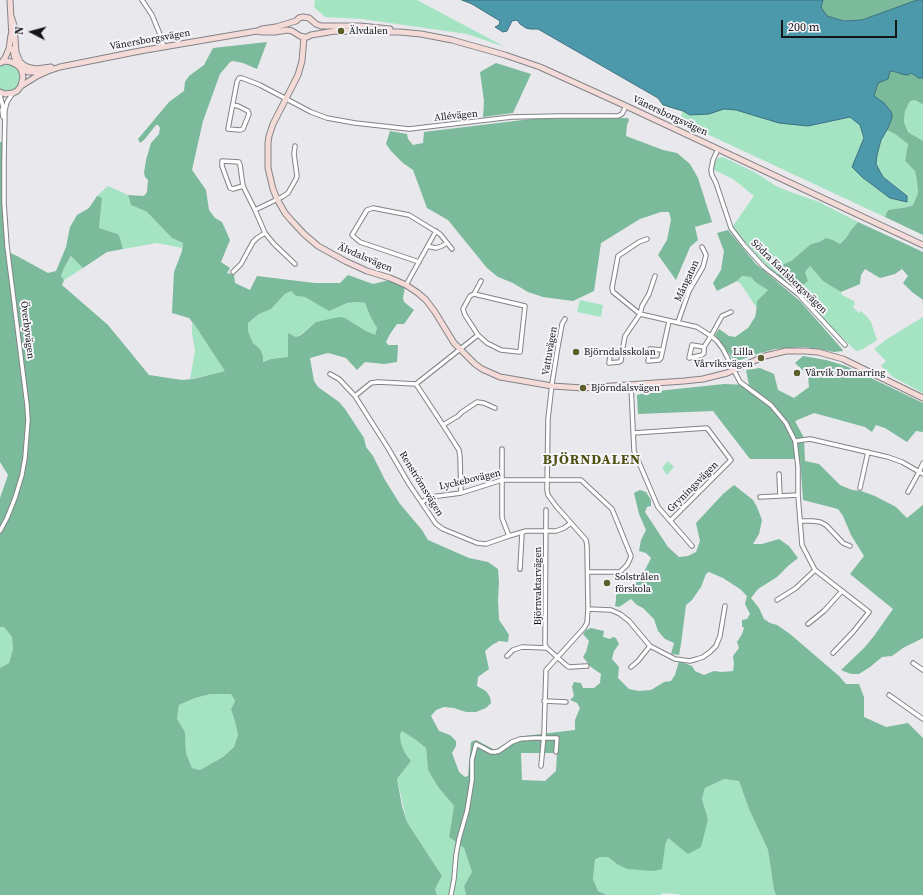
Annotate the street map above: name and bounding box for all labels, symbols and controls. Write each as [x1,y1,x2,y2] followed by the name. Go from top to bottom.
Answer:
[12,12,52,52] north arrow
[783,12,899,38] scale bar
[788,19,820,35] text: 200 m
[349,25,388,37] place label: Älvdalen
[12,26,27,35] text: N
[336,26,346,36] marker: Älvdalen
[109,27,191,53] street label: Vänersborgsvägen
[630,93,710,139] street label: Vänersborgsvägen
[434,108,478,124] street label: Allévägen
[748,237,830,317] street label: Södra Karlsbergsvägen
[336,241,394,275] street label: Älvdalsvägen
[672,258,702,304] street label: Mångatan
[18,300,36,360] street label: Överbyvägen
[540,326,560,376] street label: Vattuvägen
[584,346,656,358] place label: Björndalsskolan
[694,346,753,370] place label: Lilla Vårviksvägen
[571,347,581,357] marker: Björndalsskolan
[756,353,766,363] marker: Lilla Vårviksvägen
[805,367,885,379] place label: Vårvik Domarring
[792,368,802,378] marker: Vårvik Domarring
[591,382,660,394] place label: Björndalsvägen
[578,383,588,393] marker: Björndalsvägen
[396,449,446,519] street label: Renströmsvägen
[543,452,641,468] district label: BJÖRNDALEN
[665,459,721,515] street label: Gryningsvägen
[438,467,502,493] street label: Lyckebovägen
[532,547,544,625] street label: Björnvaktarvägen
[615,571,659,594] place label: Solstrålen förskola
[602,578,612,588] marker: Solstrålen förskola

